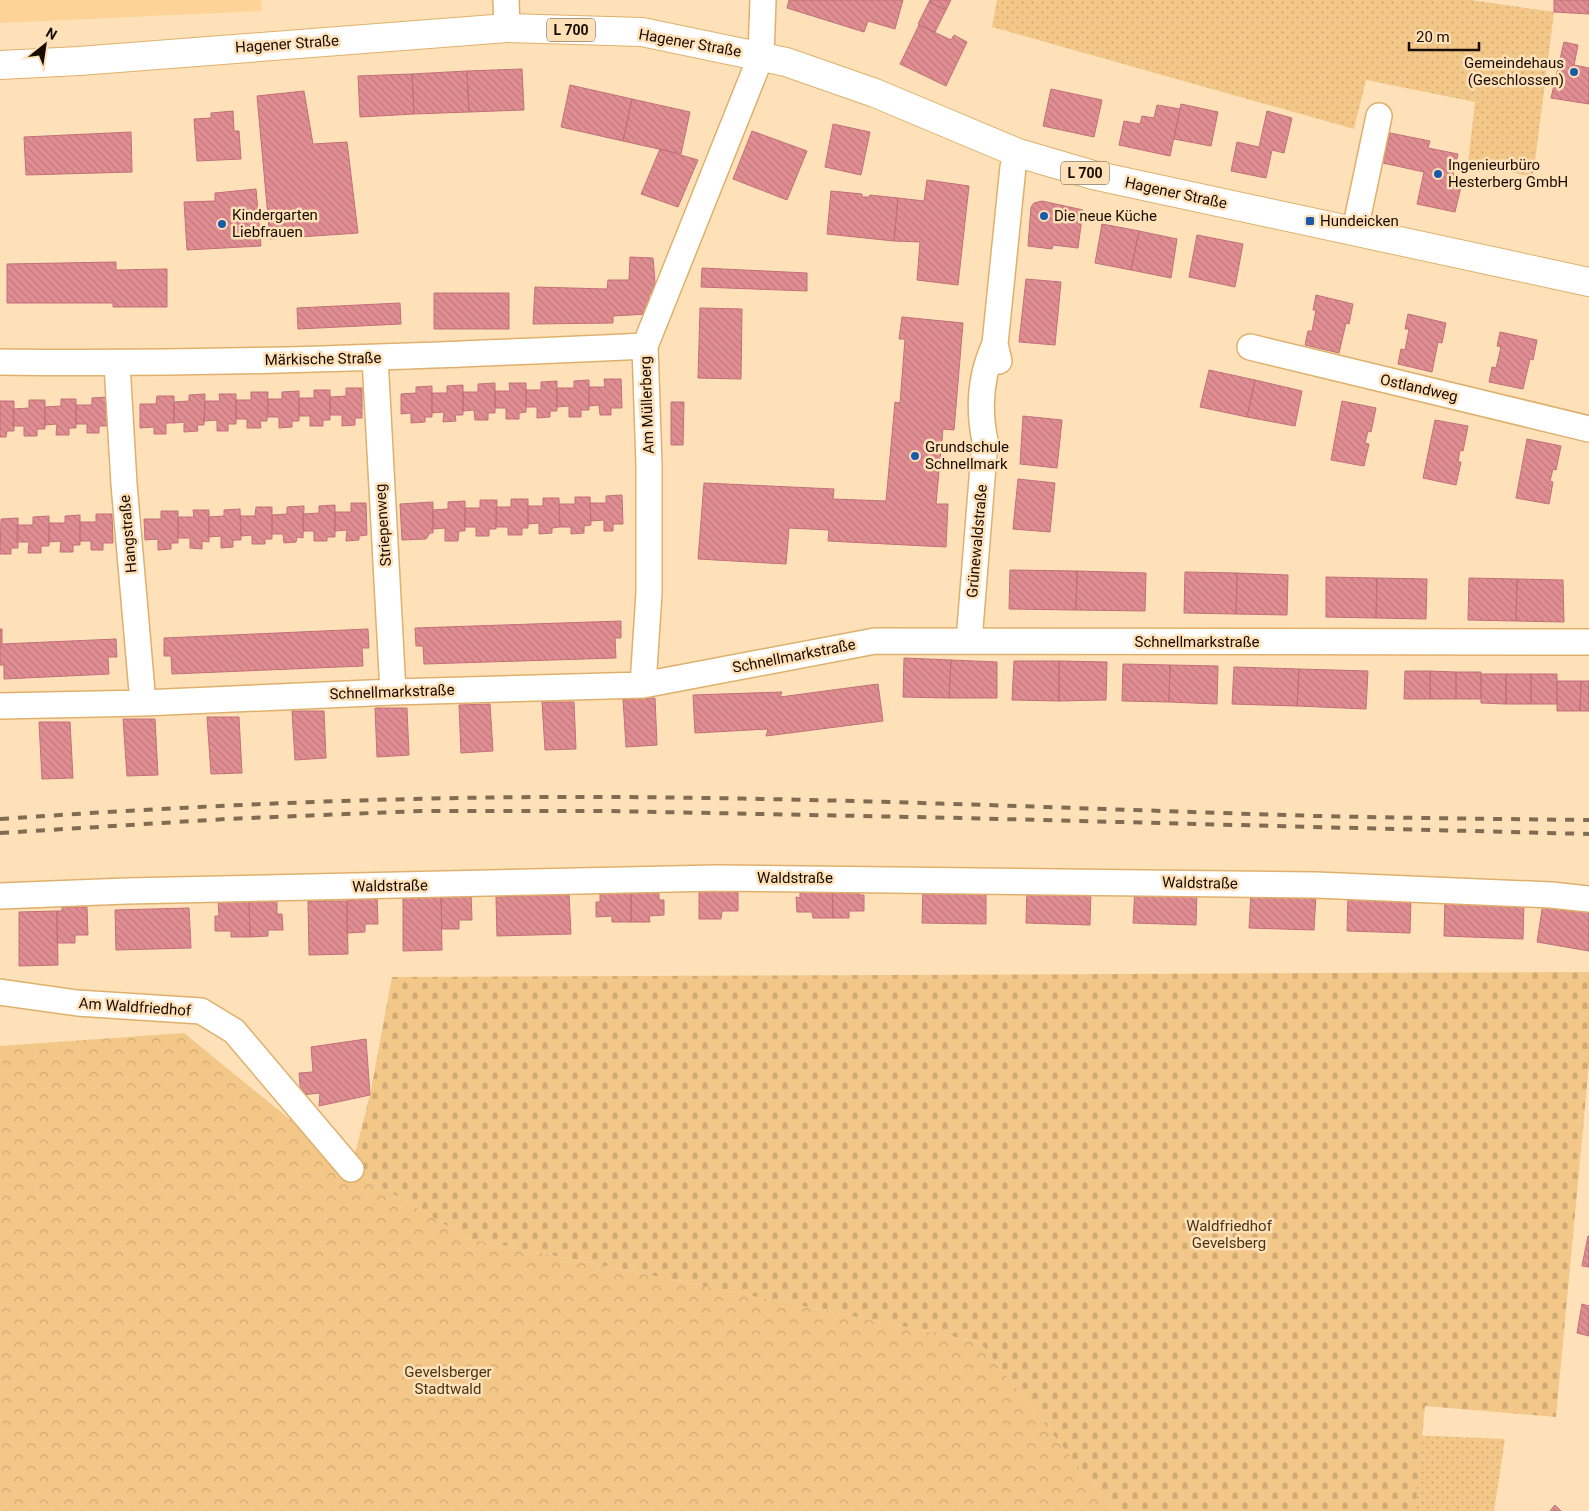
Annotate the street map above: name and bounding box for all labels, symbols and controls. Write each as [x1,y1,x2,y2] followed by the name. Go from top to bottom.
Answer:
[547,18,595,42] road number: L 700
[20,20,70,70] north arrow
[1409,20,1479,52] scale bar
[43,24,60,43] text: N
[637,25,743,61] street label: Hagener Straße
[1416,28,1450,46] text: 20 m
[235,31,340,57] street label: Hagener Straße
[1464,54,1564,89] place label: Gemeindehaus (Geschlossen)
[1568,66,1580,78] marker: Gemeindehaus (Geschlossen)
[1448,156,1568,191] place label: Ingenieurbüro Hesterberg GmbH
[1061,162,1109,184] road number: L 700
[1432,168,1444,180] marker: Ingenieurbüro Hesterberg GmbH
[1123,173,1229,213] street label: Hagener Straße
[232,206,318,241] place label: Kindergarten Liebfrauen
[1054,207,1157,225] place label: Die neue Küche
[1038,210,1050,222] marker: Die neue Küche
[1320,212,1399,230] place label: Hundeicken
[1304,215,1316,227] marker: Hundeicken
[216,218,228,230] marker: Kindergarten Liebfrauen
[264,349,382,369] street label: Märkische Straße
[636,356,658,454] street label: Am Müllerberg
[1378,370,1460,406] street label: Ostlandweg
[925,438,1009,473] place label: Grundschule Schnellmark
[909,450,921,462] marker: Grundschule Schnellmark
[371,483,395,567] street label: Striepenweg
[963,483,991,598] street label: Grünewaldstraße
[116,494,140,574] street label: Hangstraße
[1134,633,1260,651] street label: Schnellmarkstraße
[731,635,857,677] street label: Schnellmarkstraße
[329,681,455,703] street label: Schnellmarkstraße
[757,869,833,887] street label: Waldstraße
[1162,873,1238,893] street label: Waldstraße
[352,876,428,896] street label: Waldstraße
[78,994,192,1020] street label: Am Waldfriedhof
[1186,1217,1273,1252] park label: Waldfriedhof Gevelsberg
[404,1363,492,1398] park label: Gevelsberger Stadtwald

